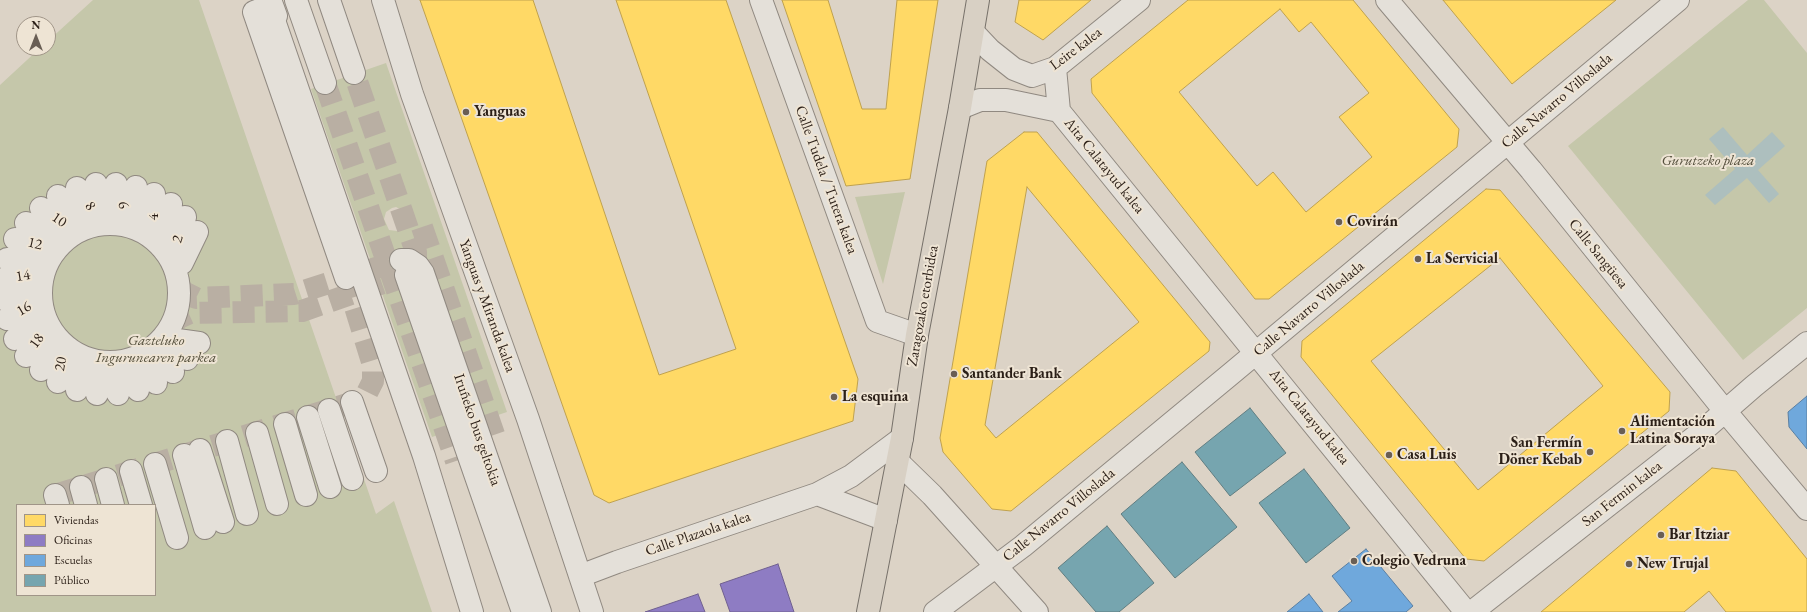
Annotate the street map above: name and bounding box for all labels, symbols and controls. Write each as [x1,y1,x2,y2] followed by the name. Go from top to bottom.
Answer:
[16,16,56,56] north arrow
[32,18,40,32] text: N
[1046,24,1106,74] street label: Leire kalea
[1498,49,1616,153] street label: Calle Navarro Villoslada
[474,103,525,121] place label: Yanguas
[791,103,861,257] street label: Calle Tudela / Tutera kalea
[461,107,471,117] marker: Yanguas
[1060,114,1148,218] street label: Aita Calatayud kalea
[1662,152,1754,170] park label: Gurutzeko plaza
[81,198,99,214] street label: 8
[113,199,133,211] street label: 6
[48,209,70,231] street label: 10
[145,213,163,221] street label: 4
[1347,213,1398,231] place label: Covirán
[1564,215,1632,293] street label: Calle Sangüesa
[1334,217,1344,227] marker: Covirán
[168,233,188,245] street label: 2
[26,234,44,254] street label: 12
[455,237,519,375] street label: Yanguas y Miranda kalea
[903,244,943,368] street label: Zaragozako etorbidea
[1426,250,1498,268] place label: La Servicial
[1413,254,1423,264] marker: La Servicial
[1250,257,1368,361] street label: Calle Navarro Villoslada
[14,266,32,286] street label: 14
[13,298,35,320] street label: 16
[25,330,49,352] street label: 18
[96,332,216,367] park label: Gazteluko Ingurunearen parkea
[51,355,71,373] street label: 20
[962,365,1062,383] place label: Santander Bank
[1265,365,1353,469] street label: Aita Calatayud kalea
[949,369,959,379] marker: Santander Bank
[449,372,505,488] street label: Iruñeko bus geltokia
[842,388,908,406] place label: La esquina
[829,392,839,402] marker: La esquina
[1630,413,1715,448] place label: Alimentación Latina Soraya
[1617,426,1627,436] marker: Alimentación Latina Soraya
[1498,434,1582,469] place label: San Fermín Döner Kebab
[1397,446,1456,464] place label: Casa Luis
[1585,447,1595,457] marker: San Fermín Döner Kebab
[1384,450,1394,460] marker: Casa Luis
[1578,457,1666,531] street label: San Fermin kalea
[999,464,1119,566] street label: Calle Navarro Villoslada
[16,504,156,596] legend
[643,508,753,560] street label: Calle Plazaola kalea
[54,512,99,528] text: Viviendas
[1669,526,1730,544] place label: Bar Itziar
[1656,530,1666,540] marker: Bar Itziar
[54,532,92,548] text: Oficinas
[54,552,92,568] text: Escuelas
[1362,552,1466,570] place label: Colegio Vedruna
[1637,555,1709,573] place label: New Trujal
[1349,556,1359,566] marker: Colegio Vedruna
[1624,559,1634,569] marker: New Trujal
[54,572,89,588] text: Público

